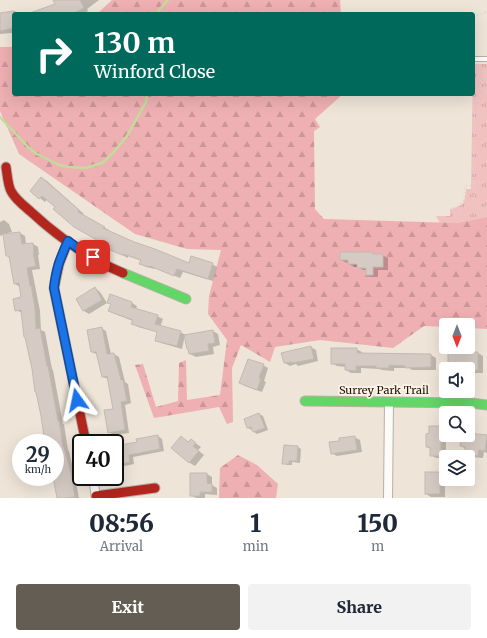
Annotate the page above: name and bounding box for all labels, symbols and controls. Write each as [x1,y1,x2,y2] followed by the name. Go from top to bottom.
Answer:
[94,25,176,61] text: 130 m
[28,28,80,80] icon: right
[94,60,215,83] text: Winford Close
[76,240,110,274] pin
[82,246,104,268] icon: arrive
[439,318,475,354] north arrow
[439,318,475,486] map controls
[439,362,475,398] button: sound
[56,379,98,421] position arrow
[339,383,430,397] street label: Surrey Park Trail
[439,406,475,442] button: search
[72,434,124,486] speed limit sign: 40
[26,442,50,467] text: 29
[439,450,475,486] button: layers
[25,463,51,476] text: km/h
[89,508,154,539] text: 08:56
[250,508,261,539] text: 1
[358,508,398,539] text: 150
[100,538,143,555] text: Arrival
[243,538,269,555] text: min
[371,538,384,555] text: m
[16,584,240,630] button: Exit
[248,584,471,630] button: Share

